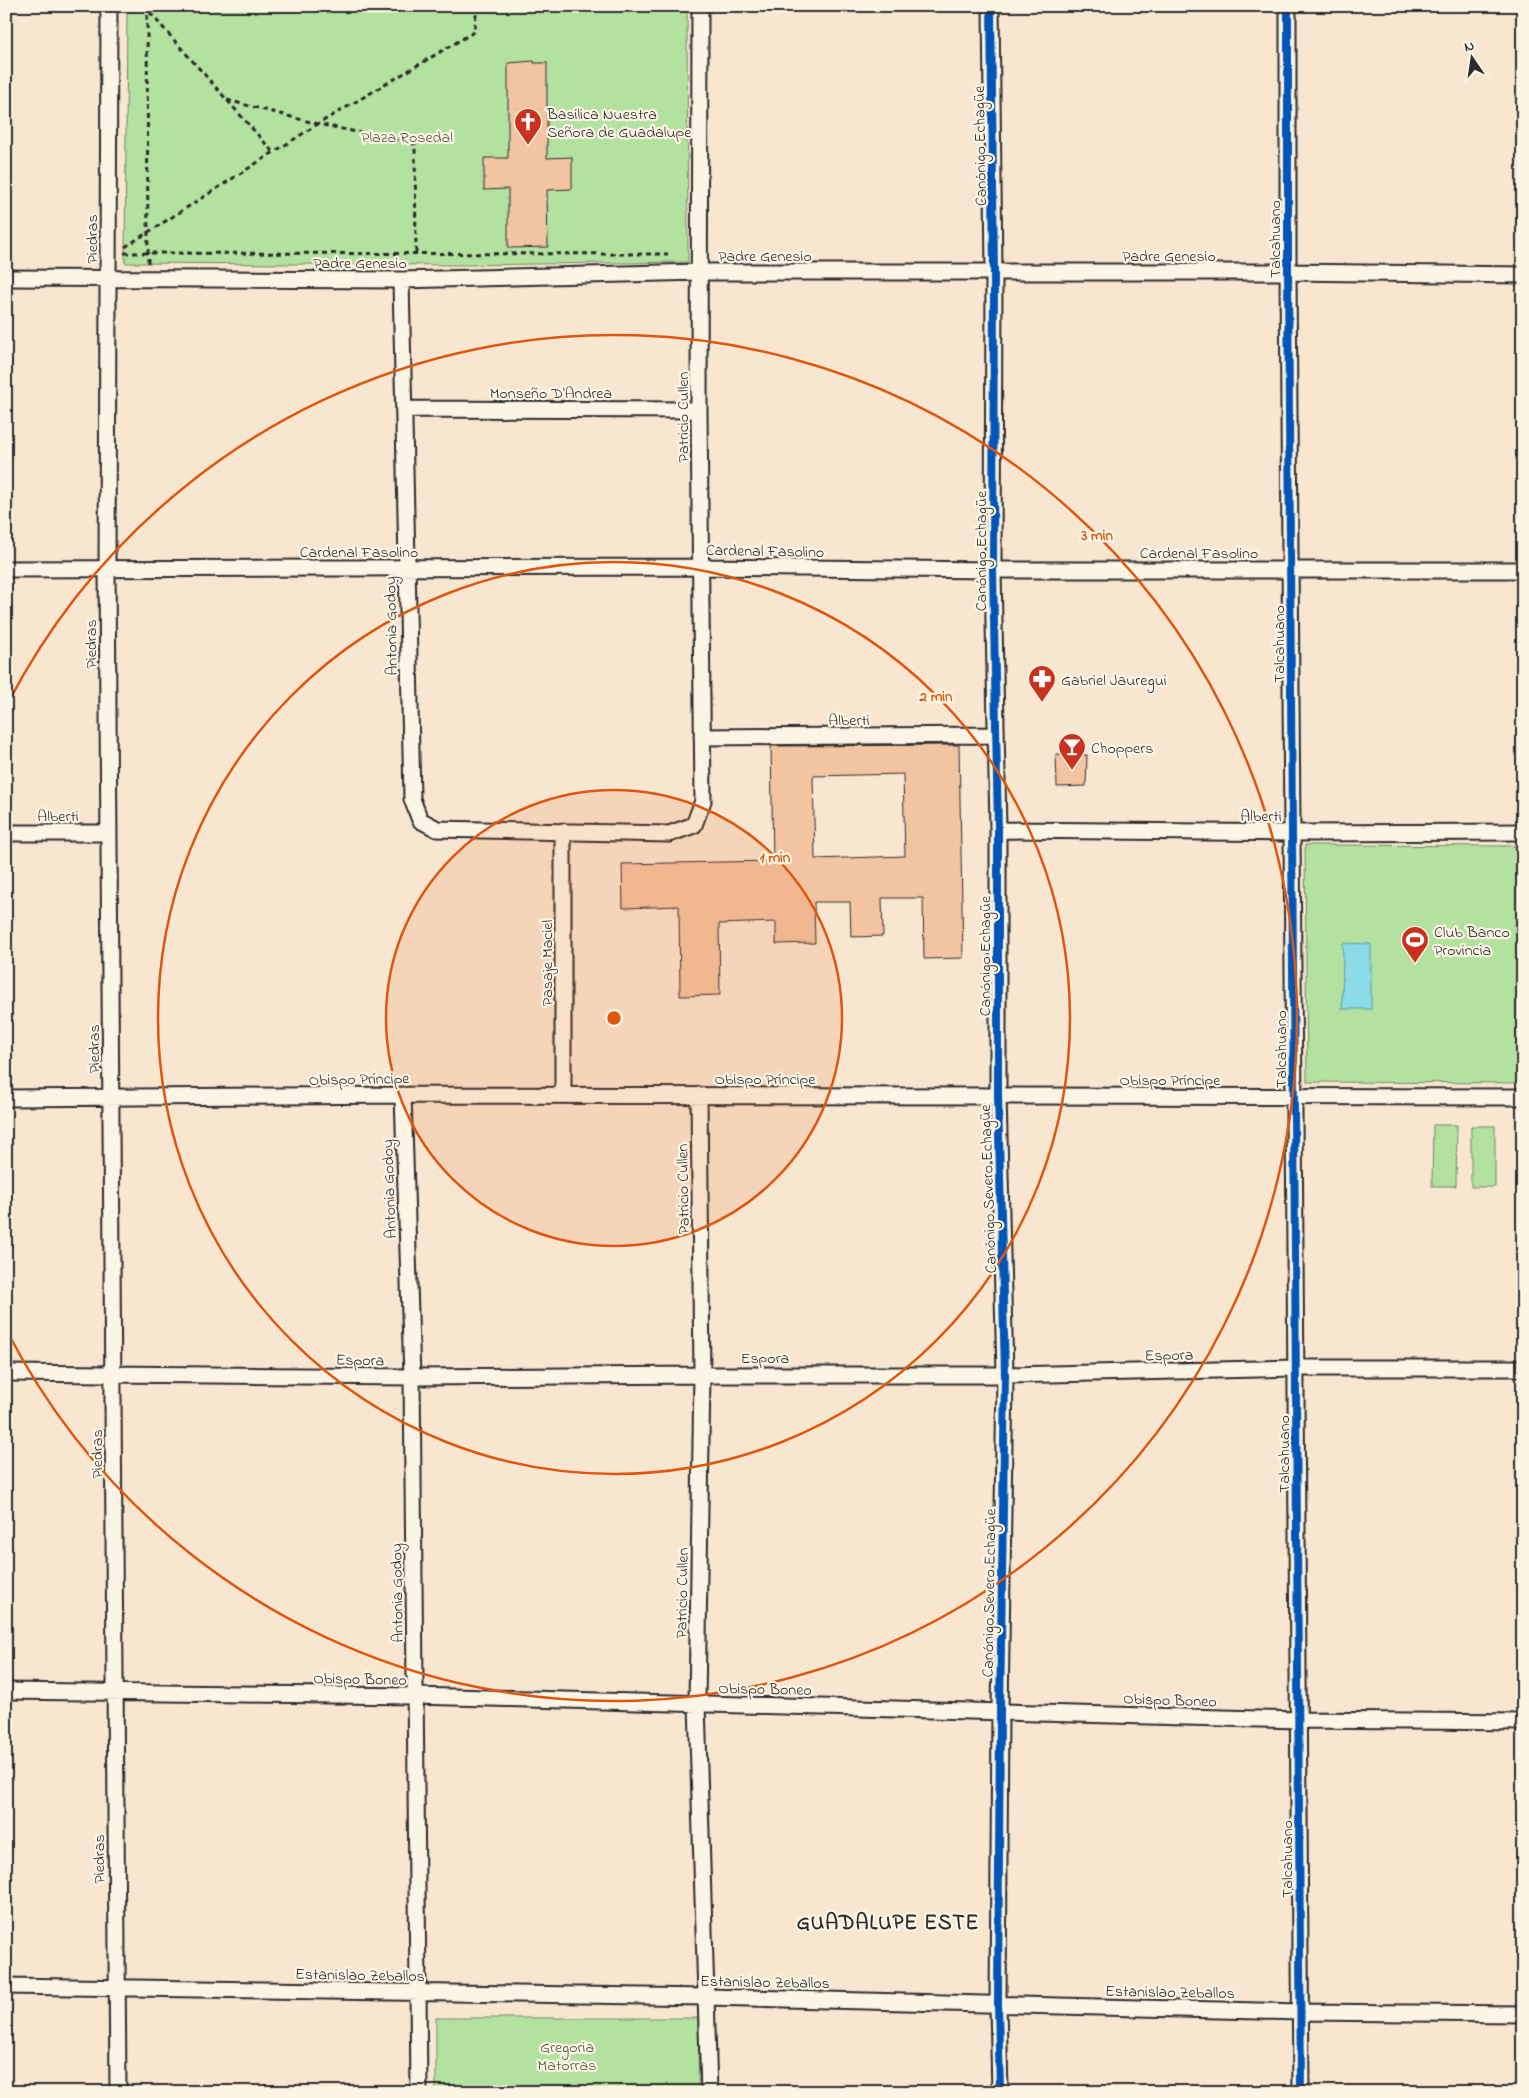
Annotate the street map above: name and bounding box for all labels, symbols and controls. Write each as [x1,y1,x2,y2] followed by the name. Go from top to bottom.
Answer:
[1446,32,1496,82] north arrow
[1462,36,1476,58] text: N
[968,85,994,206] street label: Canónigo Echagüe
[546,103,692,145] place label: Basílica Nuestra Señora de Guadalupe
[513,107,543,146] church icon: Basílica Nuestra Señora de Guadalupe
[361,126,453,150] park label: Plaza Rosedal
[1264,200,1288,278] street label: Talcahuano
[81,214,105,264] street label: Piedras
[718,245,812,269] street label: Padre Genesio
[1122,245,1216,269] street label: Padre Genesio
[313,252,407,276] street label: Padre Genesio
[672,372,696,462] street label: Patricio Cullen
[490,382,612,406] street label: Monseño D'Andrea
[970,490,994,611] street label: Canónigo Echagüe
[1080,525,1113,547] text: 3 min
[705,539,824,565] street label: Cardenal Fasolino
[300,541,418,565] street label: Cardenal Fasolino
[1140,542,1258,566] street label: Cardenal Fasolino
[379,576,405,676] street label: Antonia Godoy
[1268,605,1292,683] street label: Talcahuano
[80,619,104,669] street label: Piedras
[1027,664,1057,703] pharmacy icon: Gabriel Jauregui
[1061,669,1167,693] place label: Gabriel Jauregui
[919,686,953,708] text: 2 min
[828,709,870,733] street label: Alberti
[1057,732,1087,771] bar icon: Choppers
[1091,737,1153,761] place label: Choppers
[37,805,79,829] street label: Alberti
[1240,805,1282,829] street label: Alberti
[760,847,791,869] text: 1 min
[974,895,998,1016] street label: Canónigo Echagüe
[536,920,560,1006] street label: Pasaje Maciel
[1434,921,1510,963] place label: Club Banco Provincia
[1400,925,1430,964] sports icon: Club Banco Provincia
[605,1009,623,1027] centre of rings
[1270,1010,1294,1088] street label: Talcahuano
[83,1024,107,1074] street label: Piedras
[308,1067,411,1093] street label: Obispo Príncipe
[715,1068,816,1092] street label: Obispo Príncipe
[1120,1069,1221,1093] street label: Obispo Príncipe
[974,1103,1004,1274] street label: Canónigo Severo Echagüe
[376,1139,404,1239] street label: Antonia Godoy
[671,1143,697,1235] street label: Patricio Cullen
[1145,1344,1193,1368] street label: Espora
[741,1347,789,1371] street label: Espora
[336,1349,384,1373] street label: Espora
[1273,1415,1297,1493] street label: Talcahuano
[86,1429,110,1479] street label: Piedras
[977,1508,1003,1678] street label: Canónigo Severo Echagüe
[385,1543,411,1643] street label: Antonia Godoy
[670,1547,696,1639] street label: Patricio Cullen
[313,1667,407,1693] street label: Obispo Boneo
[718,1677,812,1703] street label: Obispo Boneo
[1123,1687,1217,1715] street label: Obispo Boneo
[1276,1820,1300,1898] street label: Talcahuano
[88,1834,112,1884] street label: Piedras
[797,1909,979,1939] district label: GUADALUPE ESTE
[295,1963,425,1989] street label: Estanislao Zeballos
[700,1970,830,1996] street label: Estanislao Zeballos
[1105,1980,1235,2006] street label: Estanislao Zeballos
[538,2036,596,2078] park label: Gregoria Matorras

